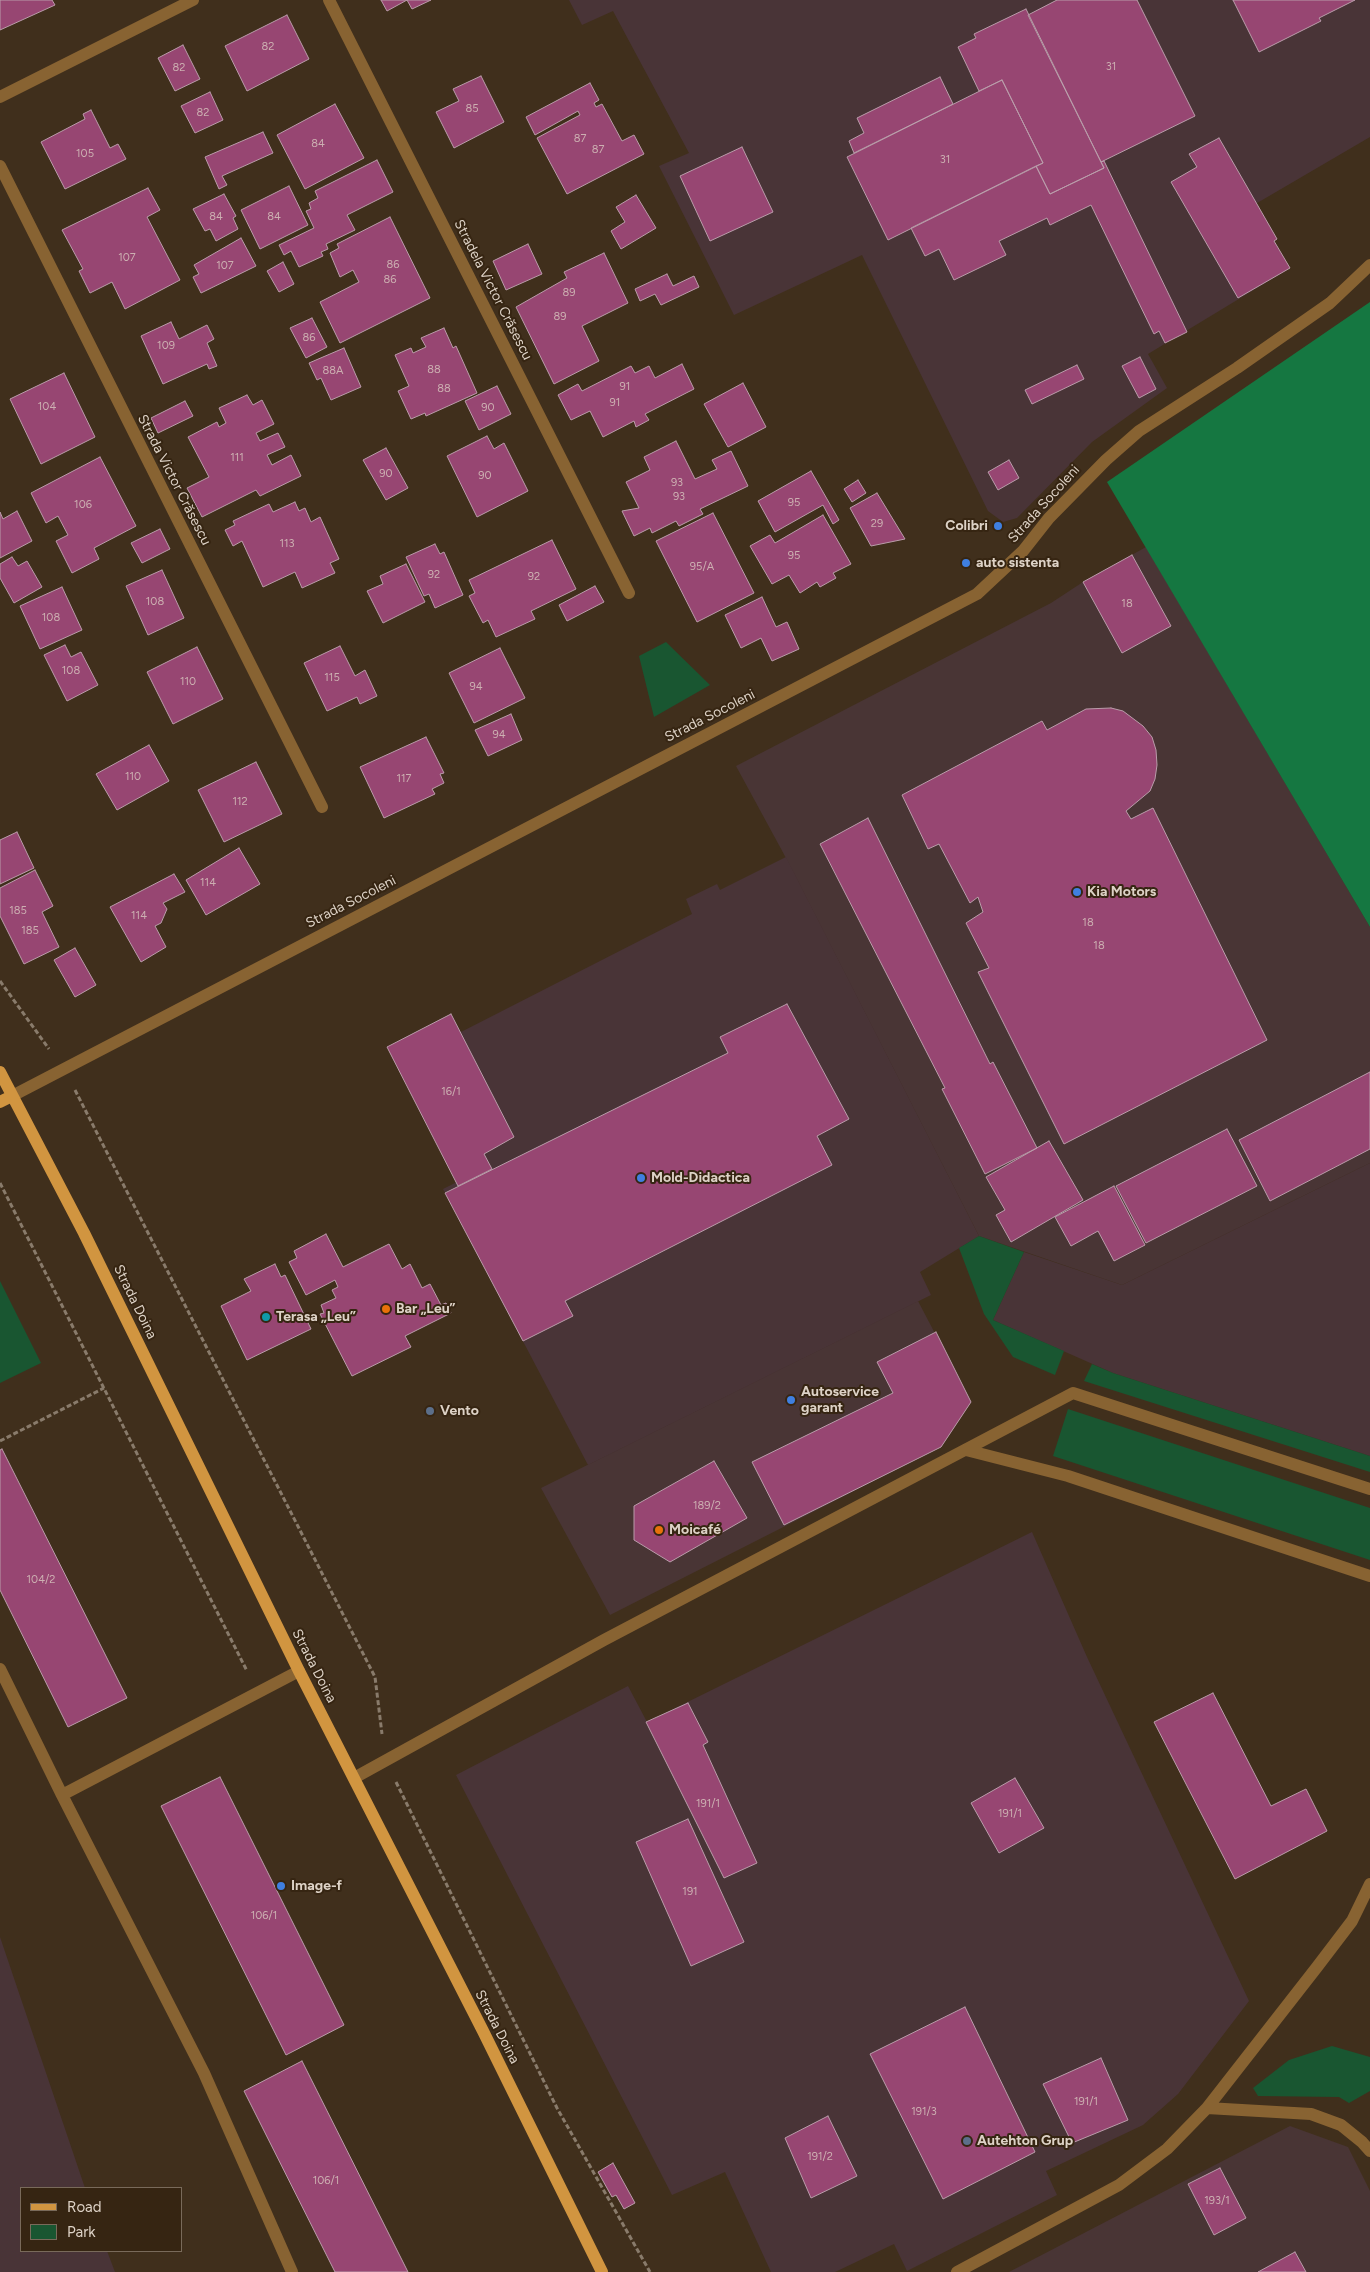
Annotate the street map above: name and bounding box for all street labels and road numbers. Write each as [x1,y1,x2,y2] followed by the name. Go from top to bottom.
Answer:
[450,217,536,363] street label: Stradela Victor Crăsescu
[134,412,214,548] street label: Strada Victor Crăsescu
[1005,462,1083,546] street label: Strada Socoleni
[662,686,758,746] street label: Strada Socoleni
[303,872,399,932] street label: Strada Socoleni
[110,1262,160,1342] street label: Strada Doina
[288,1626,340,1706] street label: Strada Doina
[471,1987,523,2067] street label: Strada Doina

